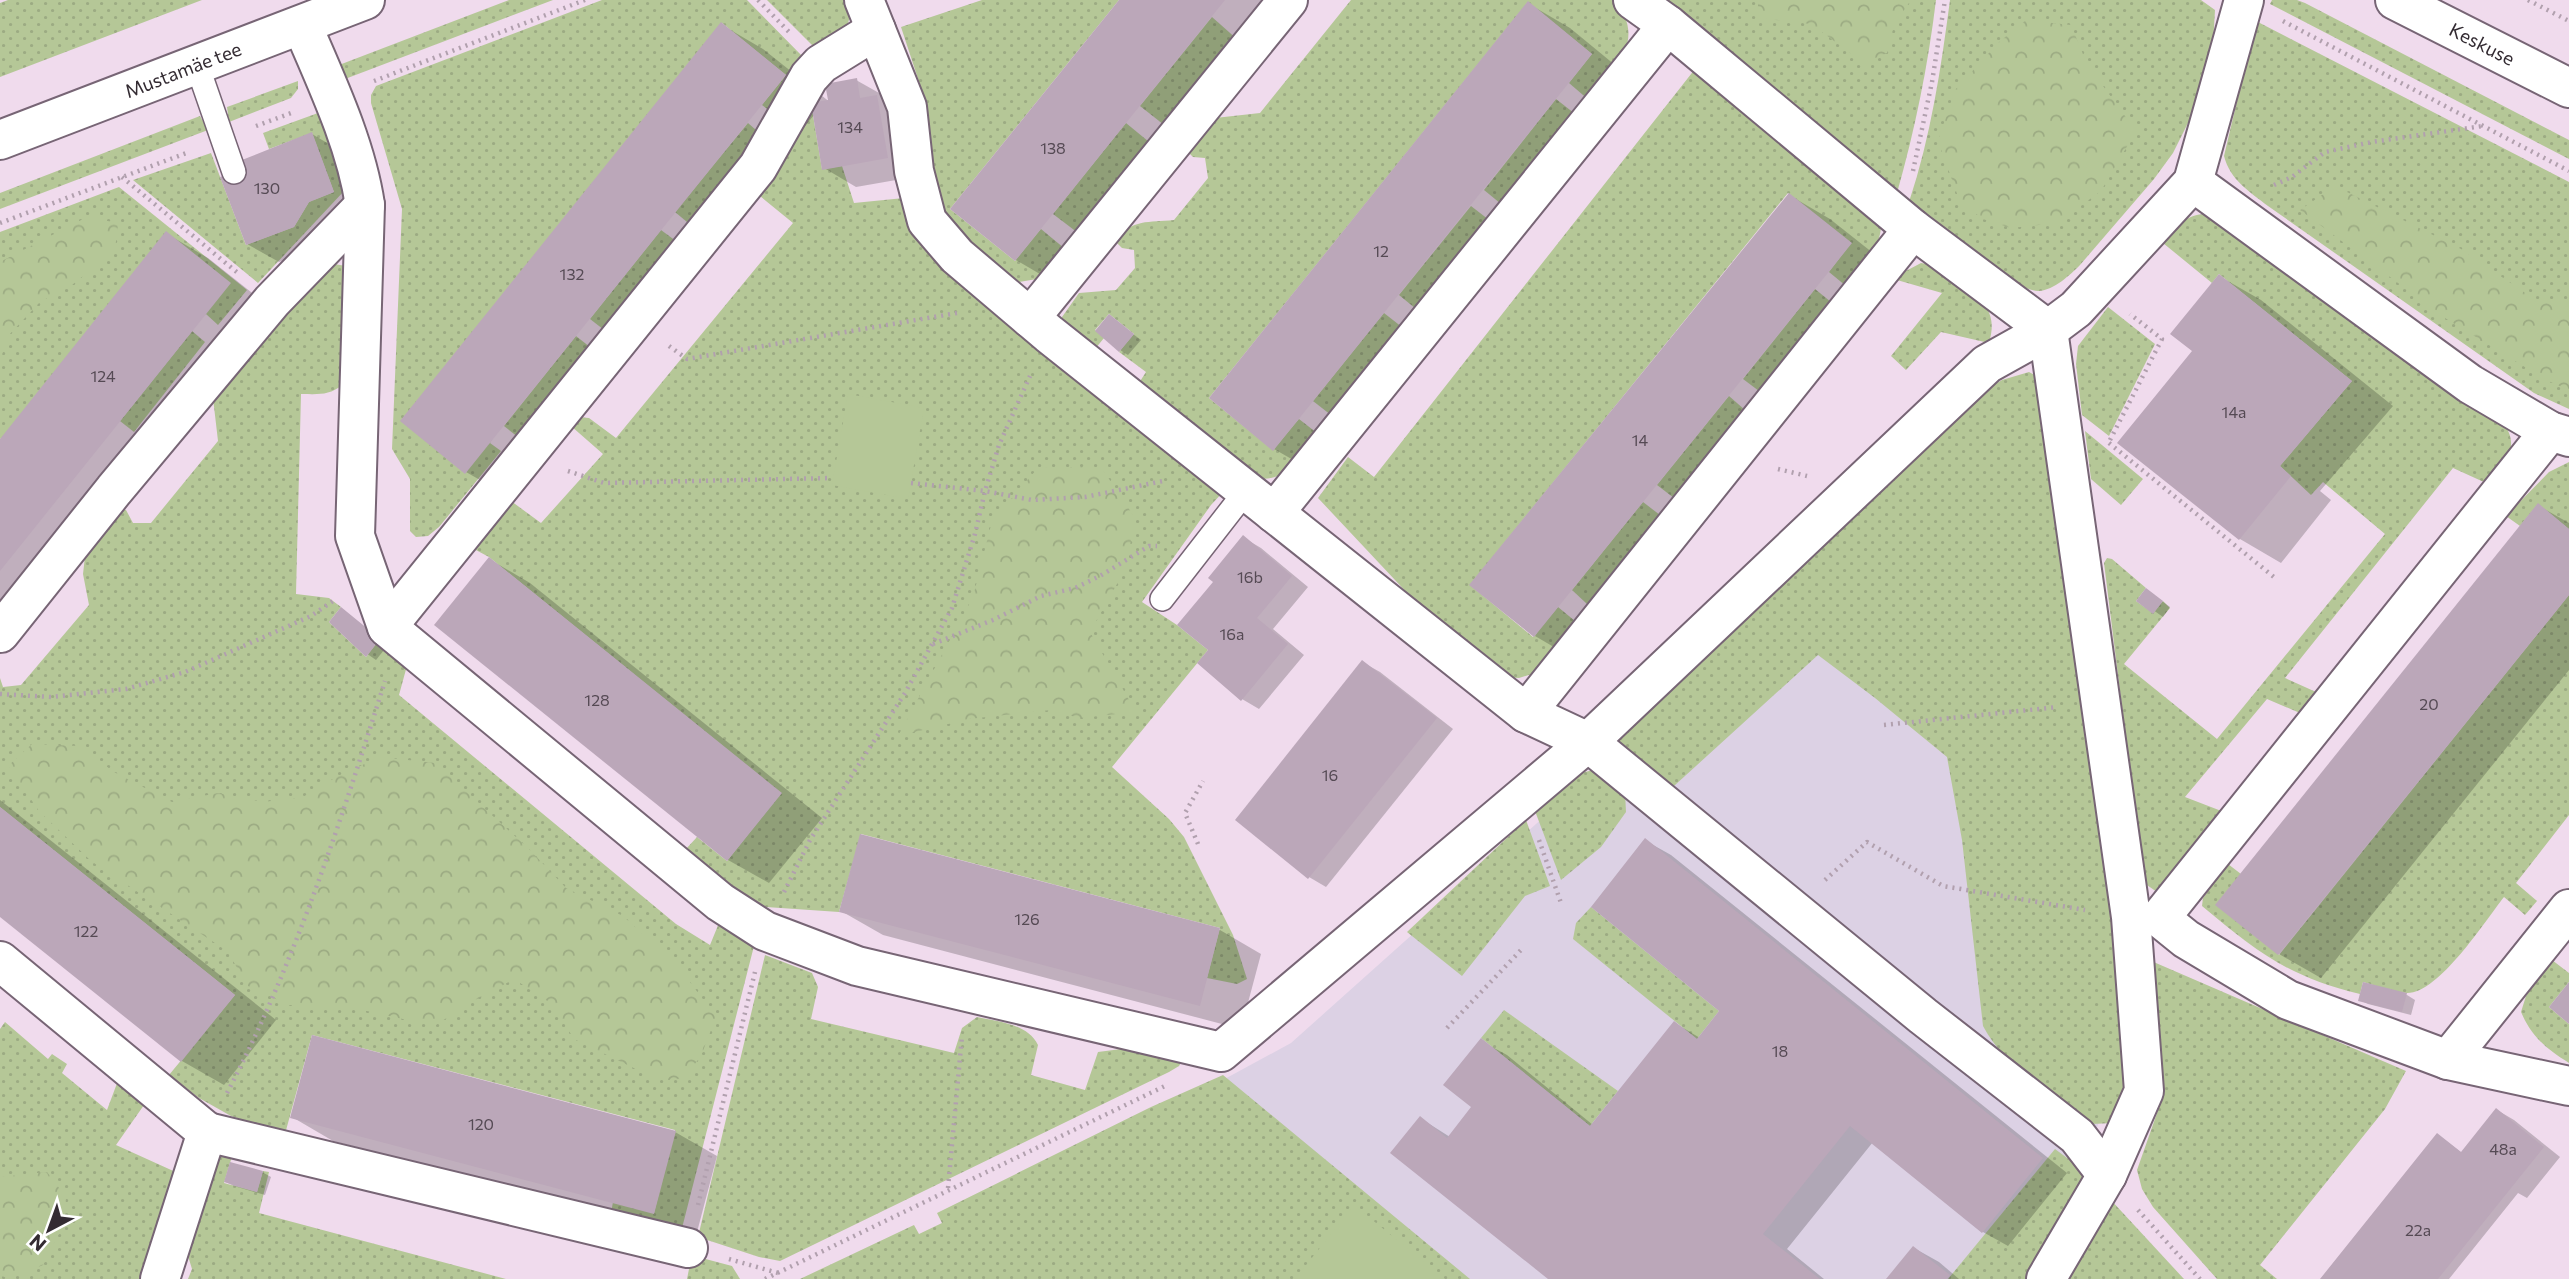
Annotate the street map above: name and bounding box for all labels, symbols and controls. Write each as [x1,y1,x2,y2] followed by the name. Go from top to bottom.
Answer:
[2446,17,2519,70] street label: Keskuse
[121,37,244,102] street label: Mustamäe tee
[837,117,863,136] house number: 134
[1040,138,1066,157] house number: 138
[254,178,280,197] house number: 130
[1373,241,1389,260] house number: 12
[560,264,585,283] house number: 132
[90,366,116,385] house number: 124
[2222,402,2246,421] house number: 14a
[1632,430,1649,449] house number: 14
[1237,567,1263,586] house number: 16b
[1220,624,1244,643] house number: 16a
[584,690,610,709] house number: 128
[2419,694,2439,713] house number: 20
[1322,765,1338,784] house number: 16
[1014,909,1040,928] house number: 126
[74,921,98,940] house number: 122
[1772,1041,1788,1060] house number: 18
[468,1114,494,1133] house number: 120
[2489,1139,2517,1158] house number: 48a
[14,1195,84,1265] north arrow
[2405,1220,2431,1239] house number: 22a
[25,1230,50,1257] text: N

